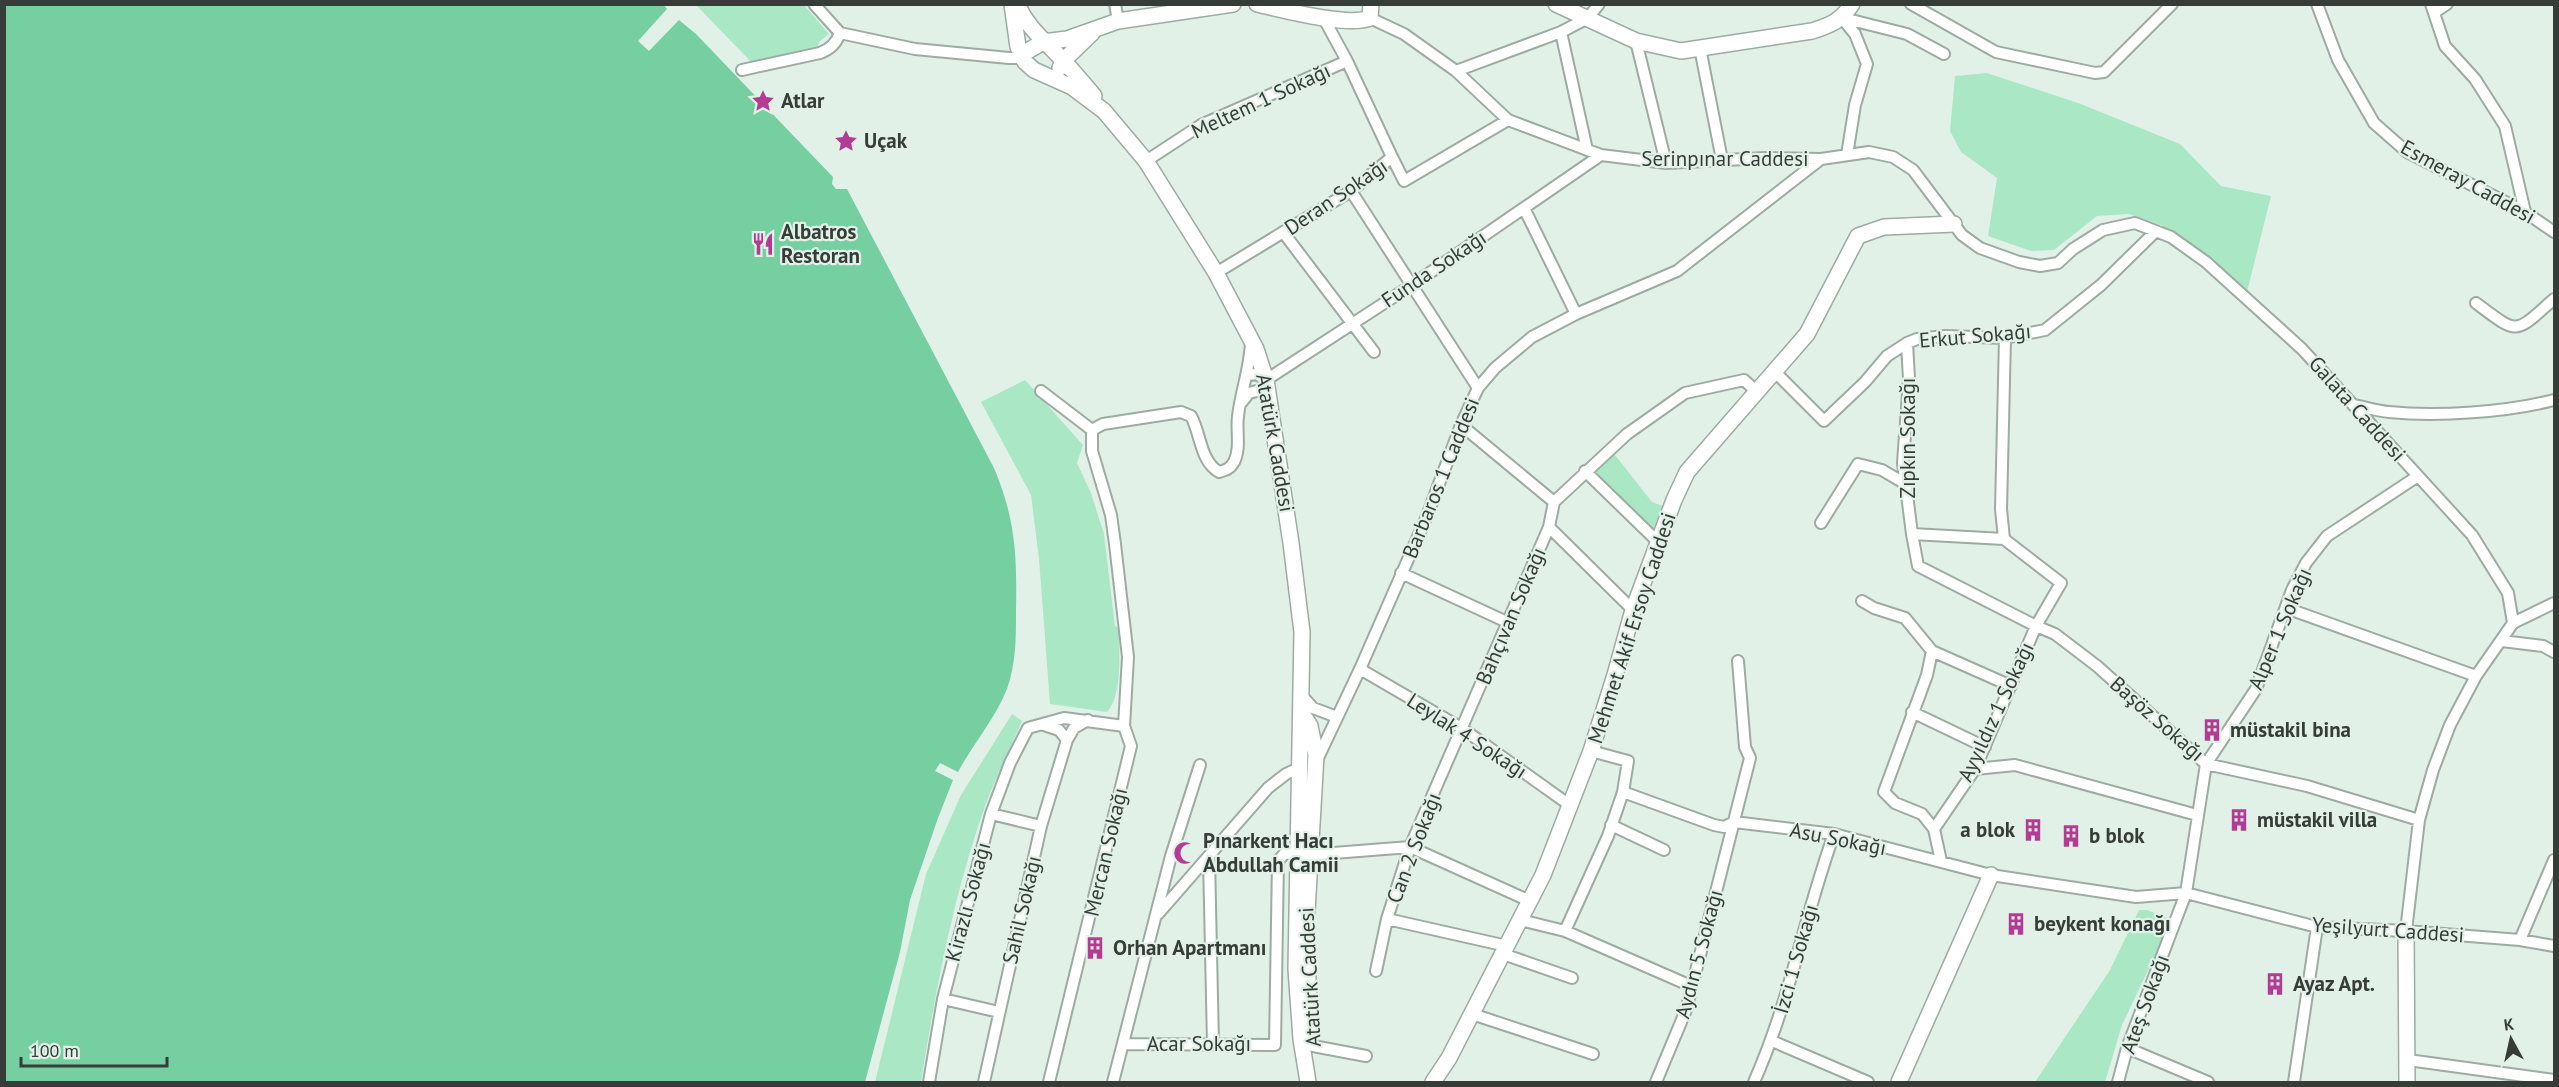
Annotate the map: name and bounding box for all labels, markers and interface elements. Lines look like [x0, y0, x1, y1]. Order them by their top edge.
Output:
street label: Meltem 1 Sokağı [1187, 57, 1335, 145]
place label: Atlar [781, 87, 825, 114]
place icon: Atlar [750, 88, 776, 114]
place label: Uçak [864, 127, 908, 154]
place icon: Uçak [833, 128, 859, 154]
street label: Esmeray Caddesi [2396, 133, 2540, 230]
street label: Serinpınar Caddesi [1641, 145, 1809, 172]
street label: Deran Sokağı [1279, 152, 1393, 241]
place label: Albatros Restoran [781, 218, 860, 269]
street label: Funda Sokağı [1376, 224, 1491, 314]
restaurant icon: Albatros Restoran [750, 231, 776, 257]
street label: Erkut Sokağı [1918, 317, 2032, 354]
street label: Galata Caddesi [2303, 350, 2412, 467]
street label: Atatürk Caddesi [1250, 372, 1301, 514]
street label: Zıpkın Sokağı [1894, 377, 1921, 499]
street label: Barbaros 1 Caddesi [1396, 393, 1485, 562]
street label: Mehmet Akif Ersoy Caddesi [1581, 509, 1682, 747]
street label: Bahçıvan Sokağı [1469, 543, 1552, 689]
street label: Alper 1 Sokağı [2242, 564, 2317, 694]
street label: Ayyıldız 1 Sokağı [1951, 638, 2040, 786]
street label: Başöz Sokağı [2104, 670, 2210, 767]
street label: Leylak 4 Sokağı [1402, 687, 1533, 784]
place label: müstakil bina [2230, 716, 2351, 743]
building icon: müstakil bina [2199, 717, 2225, 743]
street label: Mercan Sokağı [1078, 785, 1133, 919]
street label: Can 2 Sokağı [1380, 789, 1447, 907]
place label: müstakil villa [2257, 806, 2377, 833]
building icon: müstakil villa [2226, 807, 2252, 833]
street label: Asu Sokağı [1787, 816, 1889, 861]
place label: a blok [1960, 816, 2016, 843]
building icon: a blok [2020, 817, 2046, 843]
place label: b blok [2089, 822, 2145, 849]
building icon: b blok [2058, 823, 2084, 849]
place label: Pınarkent Hacı Abdullah Camii [1203, 827, 1339, 878]
street label: Kirazlı Sokağı [939, 839, 996, 965]
mosque icon: Pınarkent Hacı Abdullah Camii [1172, 840, 1198, 866]
street label: Sahil Sokağı [996, 853, 1047, 967]
street label: Aydın 5 Sokağı [1668, 887, 1729, 1021]
street label: İzci 1 Sokağı [1767, 901, 1824, 1017]
street label: Atatürk Caddesi [1292, 906, 1327, 1048]
place label: beykent konağı [2034, 910, 2171, 937]
building icon: beykent konağı [2003, 911, 2029, 937]
street label: Yeşilyurt Caddesi [2311, 911, 2465, 948]
place label: Orhan Apartmanı [1113, 934, 1266, 961]
building icon: Orhan Apartmanı [1082, 935, 1108, 961]
street label: Ateş Sokağı [2114, 950, 2175, 1057]
place label: Ayaz Apt. [2293, 970, 2375, 997]
building icon: Ayaz Apt. [2262, 971, 2288, 997]
north arrow [2481, 1009, 2541, 1069]
text: K [2503, 1014, 2515, 1035]
scale bar [21, 1030, 166, 1068]
street label: Acar Sokağı [1147, 1030, 1251, 1057]
text: 100 m [30, 1039, 79, 1062]

